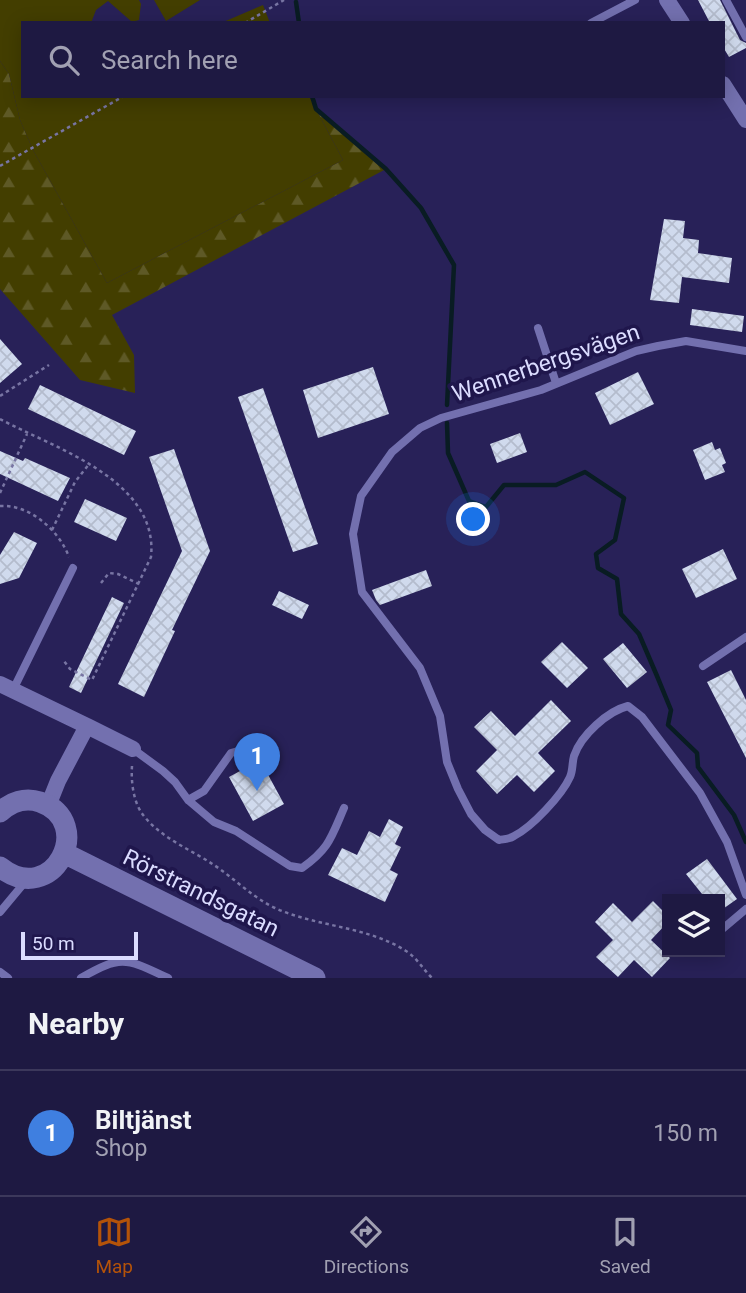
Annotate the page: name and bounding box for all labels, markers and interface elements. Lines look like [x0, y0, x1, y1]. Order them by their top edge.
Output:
search box [21, 21, 725, 98]
icon: search [45, 41, 83, 79]
text: Search here [101, 45, 238, 75]
street label: Wennerbergsvägen [449, 318, 643, 408]
your location [456, 502, 490, 536]
pin: 1 [234, 733, 280, 791]
street label: Rörstrandsgatan [119, 844, 283, 942]
map controls [662, 894, 725, 957]
button: layers [662, 894, 725, 957]
scale bar [21, 929, 138, 961]
text: 50 m [32, 932, 75, 955]
text: Nearby [28, 1006, 124, 1041]
text: Biltjänst [95, 1105, 192, 1135]
text: 1 [44, 1120, 58, 1147]
text: 150 m [653, 1120, 718, 1147]
text: Shop [95, 1135, 147, 1162]
tab: Map [95, 1213, 133, 1278]
tab: Directions [324, 1213, 409, 1278]
tab: Saved [599, 1213, 651, 1278]

